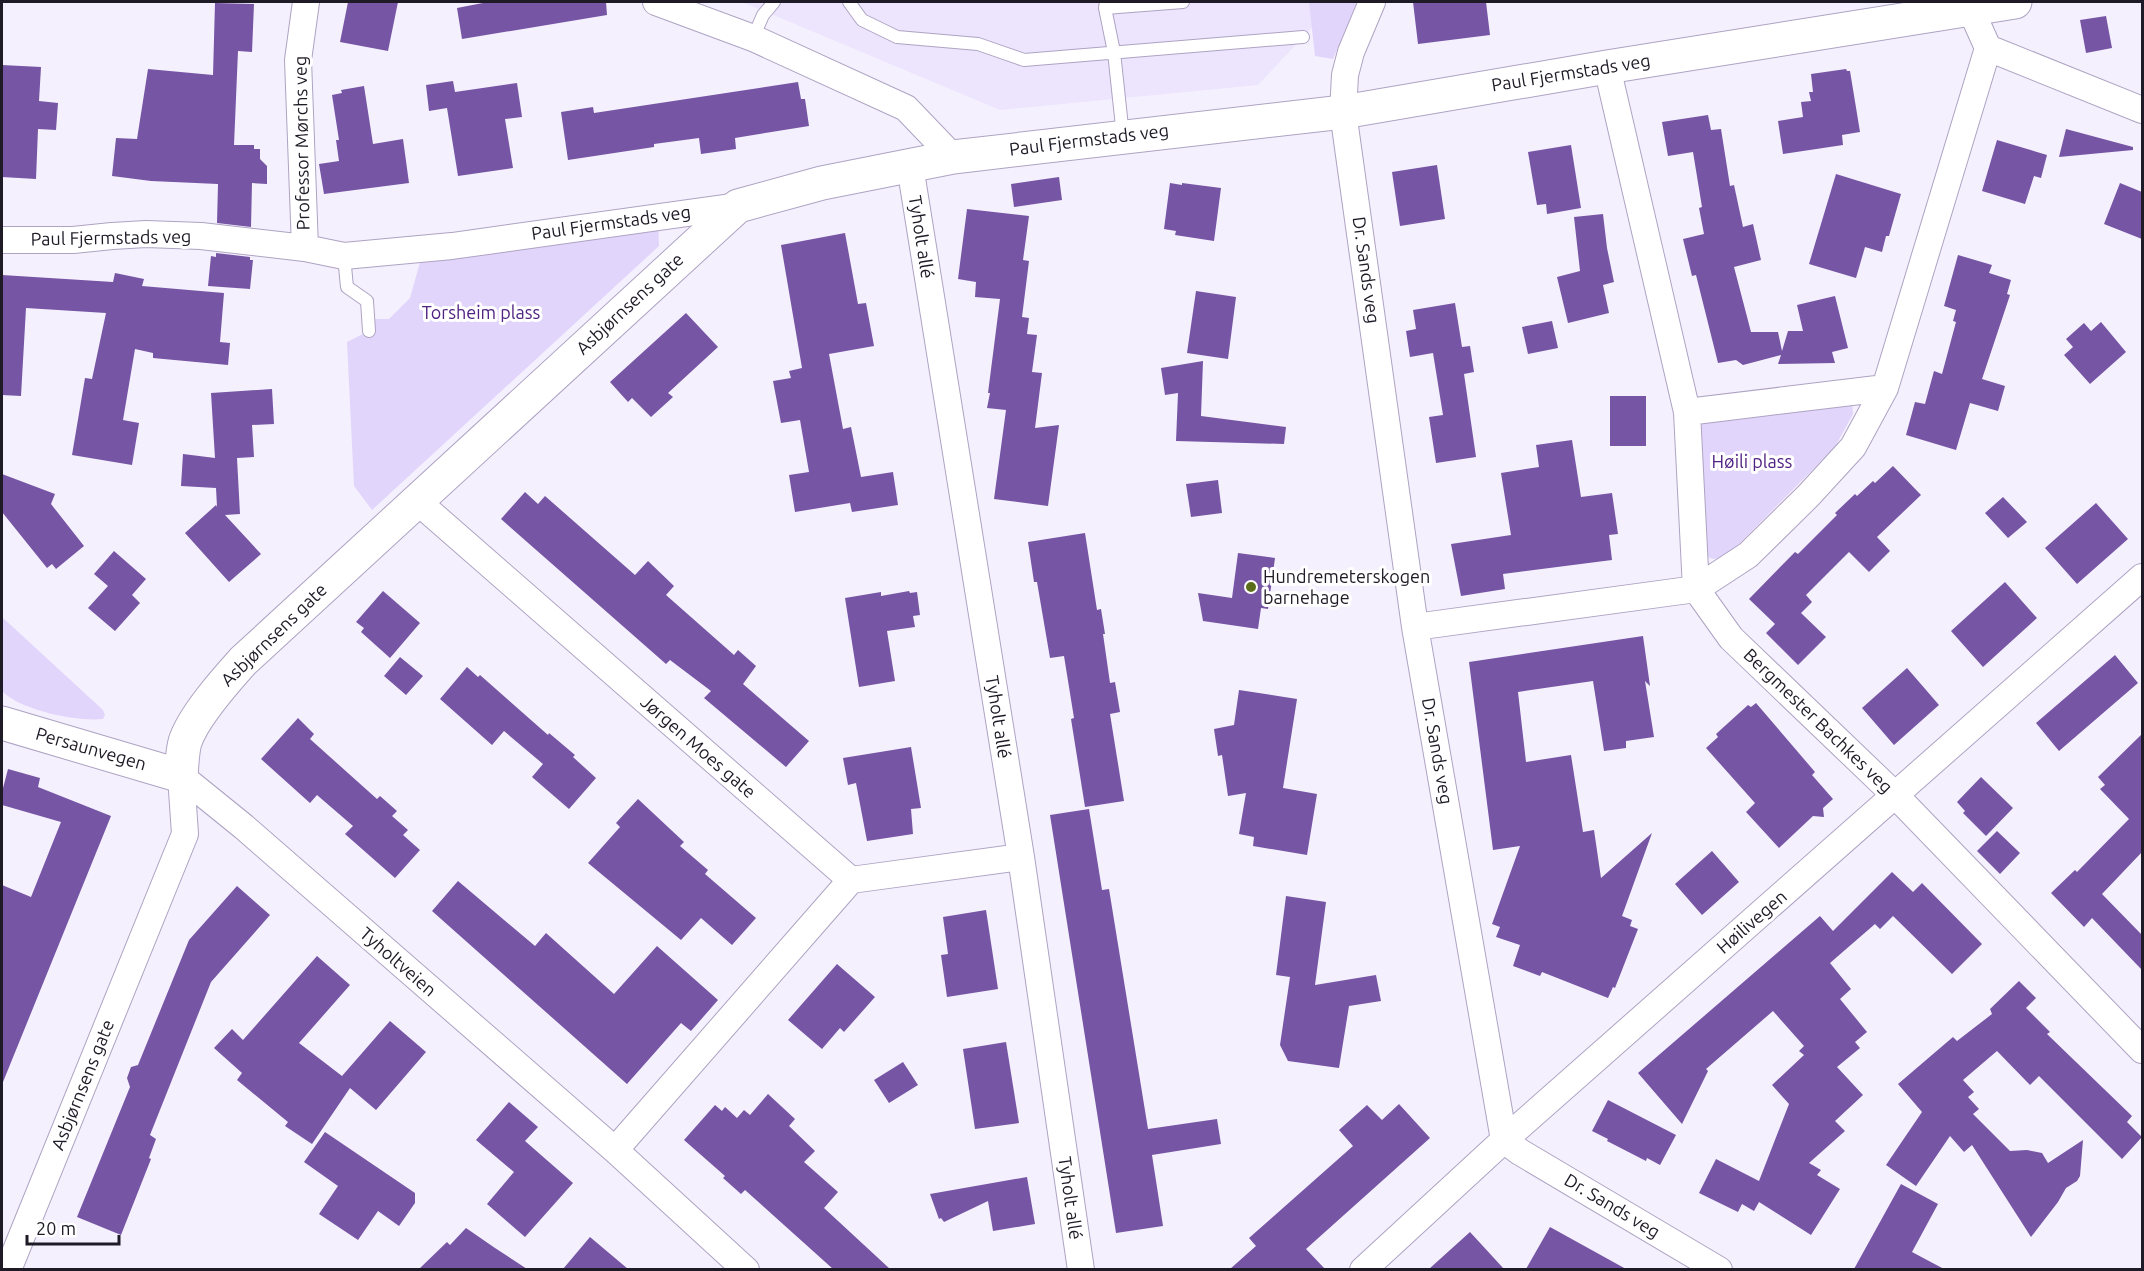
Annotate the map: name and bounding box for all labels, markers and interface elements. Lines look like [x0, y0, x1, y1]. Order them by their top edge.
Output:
street label: Paul Fjermstads veg [1490, 50, 1652, 94]
street label: Professor Mørchs veg [289, 56, 313, 230]
street label: Paul Fjermstads veg [1008, 119, 1170, 159]
street label: Tyholt allé [906, 194, 938, 280]
street label: Paul Fjermstads veg [530, 201, 692, 243]
street label: Dr. Sands veg [1350, 215, 1384, 325]
street label: Paul Fjermstads veg [30, 226, 191, 248]
street label: Asbjørnsens gate [572, 249, 687, 358]
park label: Torsheim plass [422, 302, 541, 322]
park label: Høili plass [1712, 451, 1793, 471]
place label: Hundremeterskogen barnehage [1263, 566, 1430, 607]
street label: Asbjørnsens gate [216, 579, 330, 690]
marker: Hundremeterskogen barnehage [1244, 580, 1258, 594]
street label: Bergmester Bachkes veg [1740, 644, 1897, 797]
street label: Tyholt allé [983, 674, 1015, 760]
street label: Jørgen Moes gate [637, 691, 760, 802]
street label: Dr. Sands veg [1419, 696, 1457, 806]
street label: Persaunvegen [34, 723, 149, 773]
street label: Høilivegen [1712, 886, 1790, 957]
street label: Tyholtveien [357, 923, 441, 1000]
street label: Asbjørnsens gate [47, 1017, 117, 1153]
street label: Tyholt allé [1055, 1155, 1087, 1241]
street label: Dr. Sands veg [1561, 1169, 1664, 1241]
scale bar [27, 1208, 118, 1246]
text: 20 m [36, 1218, 76, 1238]

